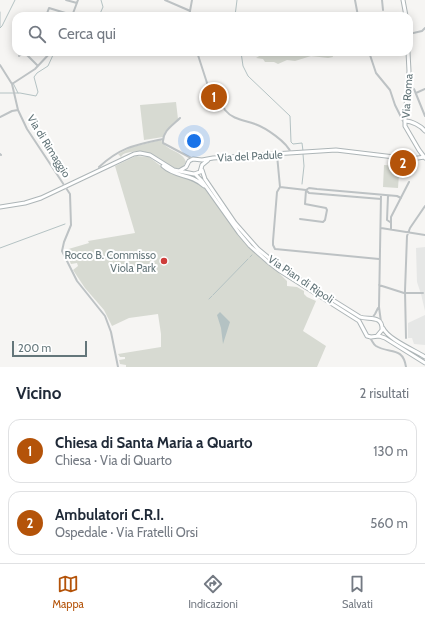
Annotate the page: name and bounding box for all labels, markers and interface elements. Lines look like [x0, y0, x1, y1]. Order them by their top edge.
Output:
search box [12, 12, 413, 56]
icon: search [26, 23, 48, 45]
text: Cerca qui [58, 25, 116, 43]
street label: Via Roma [398, 73, 416, 119]
pin: 1 [201, 82, 227, 112]
street label: Via di Rimaggio [24, 112, 74, 180]
your location [184, 131, 204, 151]
street label: Via del Padule [217, 147, 283, 165]
pin: 2 [390, 148, 416, 178]
place label: Rocco B. Commisso Viola Park [64, 248, 156, 275]
street label: Via Pian di Ripoli [265, 252, 337, 306]
marker: Rocco B. Commisso Viola Park [159, 256, 169, 266]
scale bar [12, 339, 87, 358]
text: 200 m [18, 341, 51, 355]
text: Vicino [16, 383, 61, 403]
text: 2 risultati [360, 385, 409, 401]
text: Chiesa di Santa Maria a Quarto [55, 434, 253, 452]
text: 1 [28, 443, 32, 459]
text: 130 m [373, 443, 408, 459]
text: Chiesa · Via di Quarto [55, 452, 172, 468]
text: Ambulatori C.R.I. [55, 506, 164, 524]
text: 2 [27, 515, 33, 531]
text: 560 m [370, 515, 408, 531]
text: Ospedale · Via Fratelli Orsi [55, 524, 198, 540]
tab: Mappa [52, 573, 84, 611]
tab: Indicazioni [188, 573, 238, 611]
tab: Salvati [342, 573, 373, 611]

